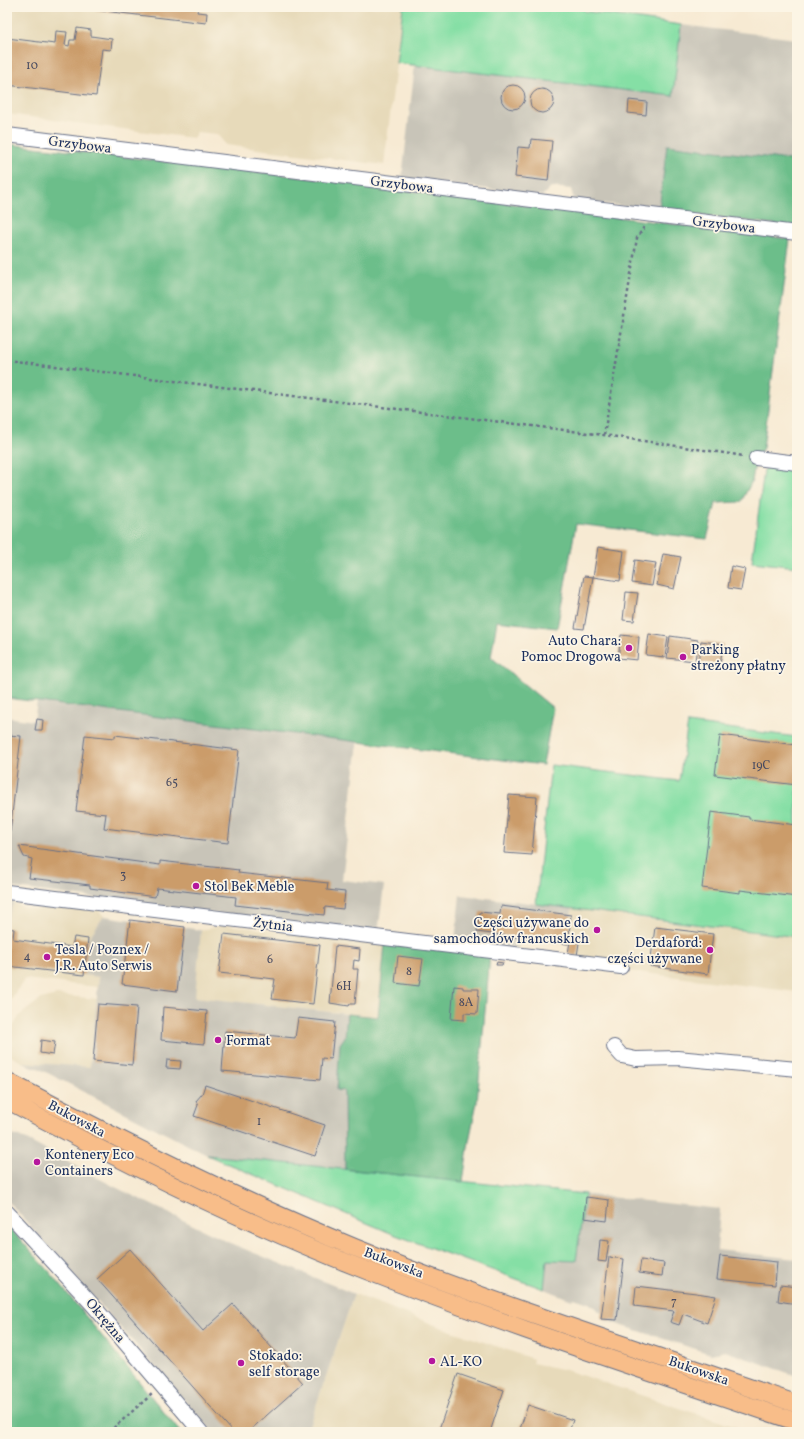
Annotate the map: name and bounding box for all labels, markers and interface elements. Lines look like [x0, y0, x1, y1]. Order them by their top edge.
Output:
house number: 10 [26, 58, 38, 74]
street label: Grzybowa [47, 132, 112, 159]
street label: Grzybowa [369, 172, 434, 199]
street label: Grzybowa [691, 212, 756, 239]
place label: Auto Chara: Pomoc Drogowa [521, 632, 621, 667]
place label: Parking streżony płatny [691, 641, 786, 676]
marker: Auto Chara: Pomoc Drogowa [624, 643, 634, 653]
marker: Parking streżony płatny [678, 652, 688, 662]
house number: 19C [752, 758, 771, 774]
house number: 65 [166, 775, 178, 791]
house number: 3 [120, 868, 126, 884]
place label: Stol Bek Meble [204, 878, 295, 897]
marker: Stol Bek Meble [191, 881, 201, 891]
street label: Żytnia [252, 914, 294, 937]
place label: Części używane do samochodów francuskich [434, 914, 589, 949]
marker: Części używane do samochodów francuskich [592, 925, 602, 935]
place label: Derdaford: części używane [608, 934, 702, 969]
place label: Tesla / Poznex / J.R. Auto Serwis [55, 941, 152, 976]
marker: Derdaford: części używane [705, 945, 715, 955]
house number: 4 [23, 949, 31, 965]
marker: Tesla / Poznex / J.R. Auto Serwis [42, 952, 52, 962]
house number: 6 [267, 952, 273, 968]
house number: 8 [406, 964, 412, 980]
house number: 6H [336, 979, 352, 995]
house number: 8A [459, 995, 474, 1011]
place label: Format [226, 1032, 271, 1051]
marker: Format [213, 1035, 223, 1045]
street label: Bukowska [44, 1096, 108, 1142]
house number: 1 [257, 1114, 261, 1130]
place label: Kontenery Eco Containers [45, 1146, 134, 1181]
marker: Kontenery Eco Containers [32, 1157, 42, 1167]
street label: Bukowska [361, 1243, 426, 1284]
house number: 7 [671, 1294, 677, 1310]
street label: Okrężna [81, 1295, 129, 1347]
place label: Stokado: self storage [249, 1347, 320, 1382]
street label: Bukowska [666, 1352, 731, 1391]
place label: AL-KO [440, 1353, 482, 1372]
marker: AL-KO [427, 1356, 437, 1366]
marker: Stokado: self storage [236, 1358, 246, 1368]

